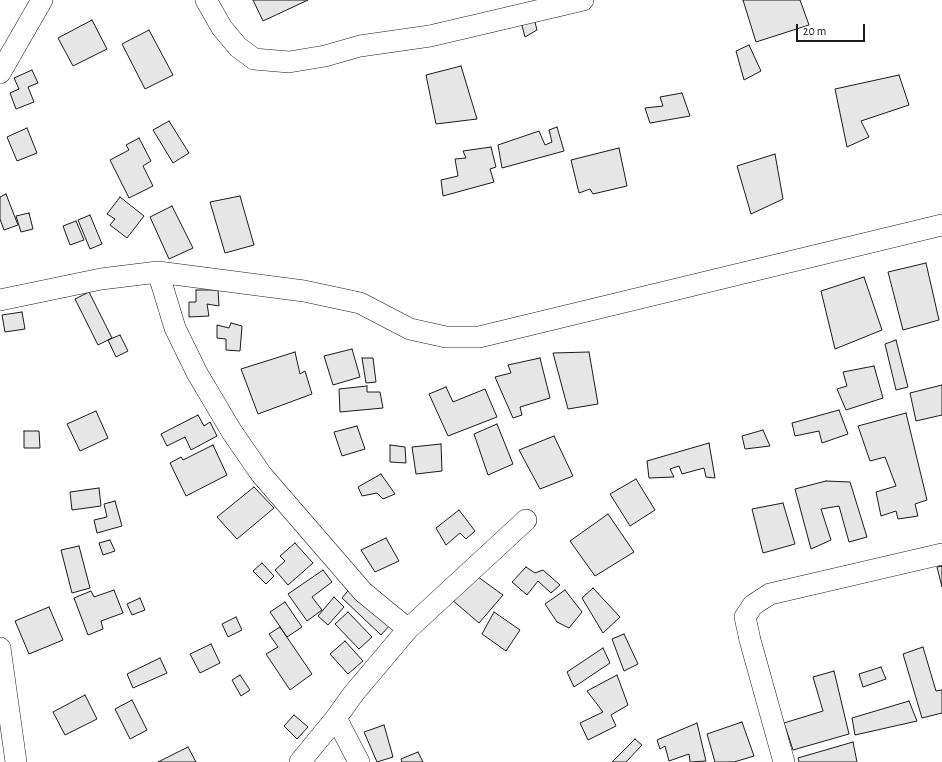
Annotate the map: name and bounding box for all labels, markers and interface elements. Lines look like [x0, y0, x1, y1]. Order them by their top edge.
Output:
scale bar [798, 16, 867, 42]
text: 20 m [803, 25, 826, 37]

